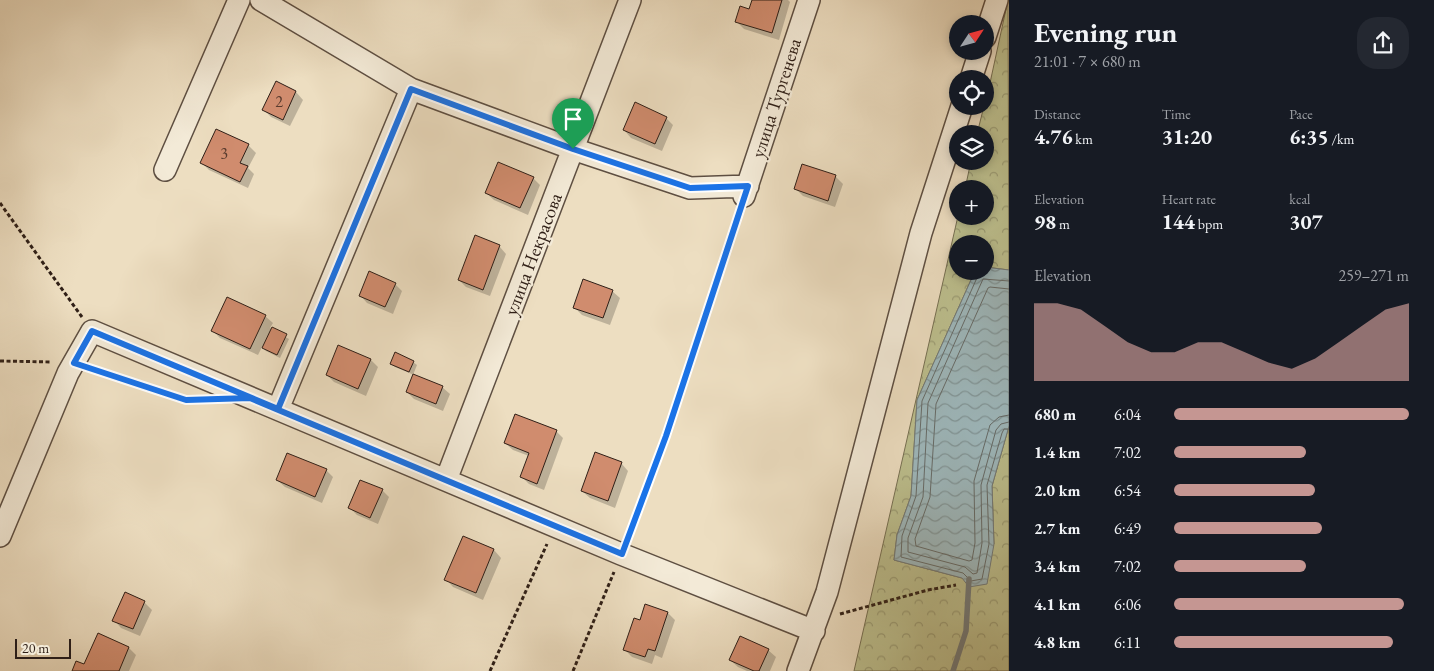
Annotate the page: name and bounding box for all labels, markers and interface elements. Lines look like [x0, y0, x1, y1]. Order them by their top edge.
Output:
text: Evening run [1034, 14, 1177, 50]
north arrow [949, 15, 994, 60]
map controls [949, 15, 994, 280]
button: share [1357, 17, 1409, 69]
street label: улица Тургенева [745, 35, 807, 161]
text: 21:01 · 7 × 680 m [1034, 51, 1141, 72]
button: locate [949, 70, 994, 115]
house number: 2 [275, 91, 283, 112]
pin [552, 98, 594, 149]
icon: arrive [559, 105, 587, 133]
text: Distance [1034, 105, 1081, 123]
text: Time [1162, 105, 1191, 123]
text: Pace [1289, 105, 1313, 123]
text: 4.76 [1034, 123, 1073, 150]
text: 31:20 [1162, 123, 1212, 150]
text: 6:35 [1289, 123, 1329, 150]
button: layers [949, 125, 994, 170]
text: km [1073, 130, 1093, 148]
text: /km [1329, 130, 1354, 148]
house number: 3 [220, 143, 228, 164]
button: + [949, 180, 994, 225]
street label: улица Некрасова [498, 189, 568, 319]
text: Elevation [1034, 190, 1084, 208]
text: Heart rate [1162, 190, 1216, 208]
text: kcal [1289, 190, 1310, 208]
text: 98 [1034, 208, 1056, 235]
text: 144 [1162, 208, 1195, 235]
text: 307 [1289, 208, 1323, 235]
text: m [1056, 215, 1070, 233]
text: bpm [1195, 215, 1223, 233]
button: − [949, 235, 994, 280]
text: Elevation [1034, 265, 1092, 286]
text: 259–271 m [1338, 265, 1409, 286]
text: 680 m [1034, 404, 1076, 425]
text: 6:04 [1114, 404, 1141, 425]
text: 1.4 km [1034, 442, 1080, 463]
text: 7:02 [1114, 442, 1141, 463]
text: 2.0 km [1034, 480, 1080, 501]
text: 6:54 [1114, 480, 1141, 501]
text: 2.7 km [1034, 518, 1080, 539]
text: 6:49 [1114, 518, 1141, 539]
text: 3.4 km [1034, 556, 1080, 577]
text: 7:02 [1114, 556, 1141, 577]
text: 4.1 km [1034, 594, 1080, 615]
text: 6:06 [1114, 594, 1141, 615]
text: 4.8 km [1034, 632, 1080, 653]
text: 6:11 [1114, 632, 1141, 653]
scale bar [15, 636, 71, 659]
text: 20 m [22, 639, 49, 657]

